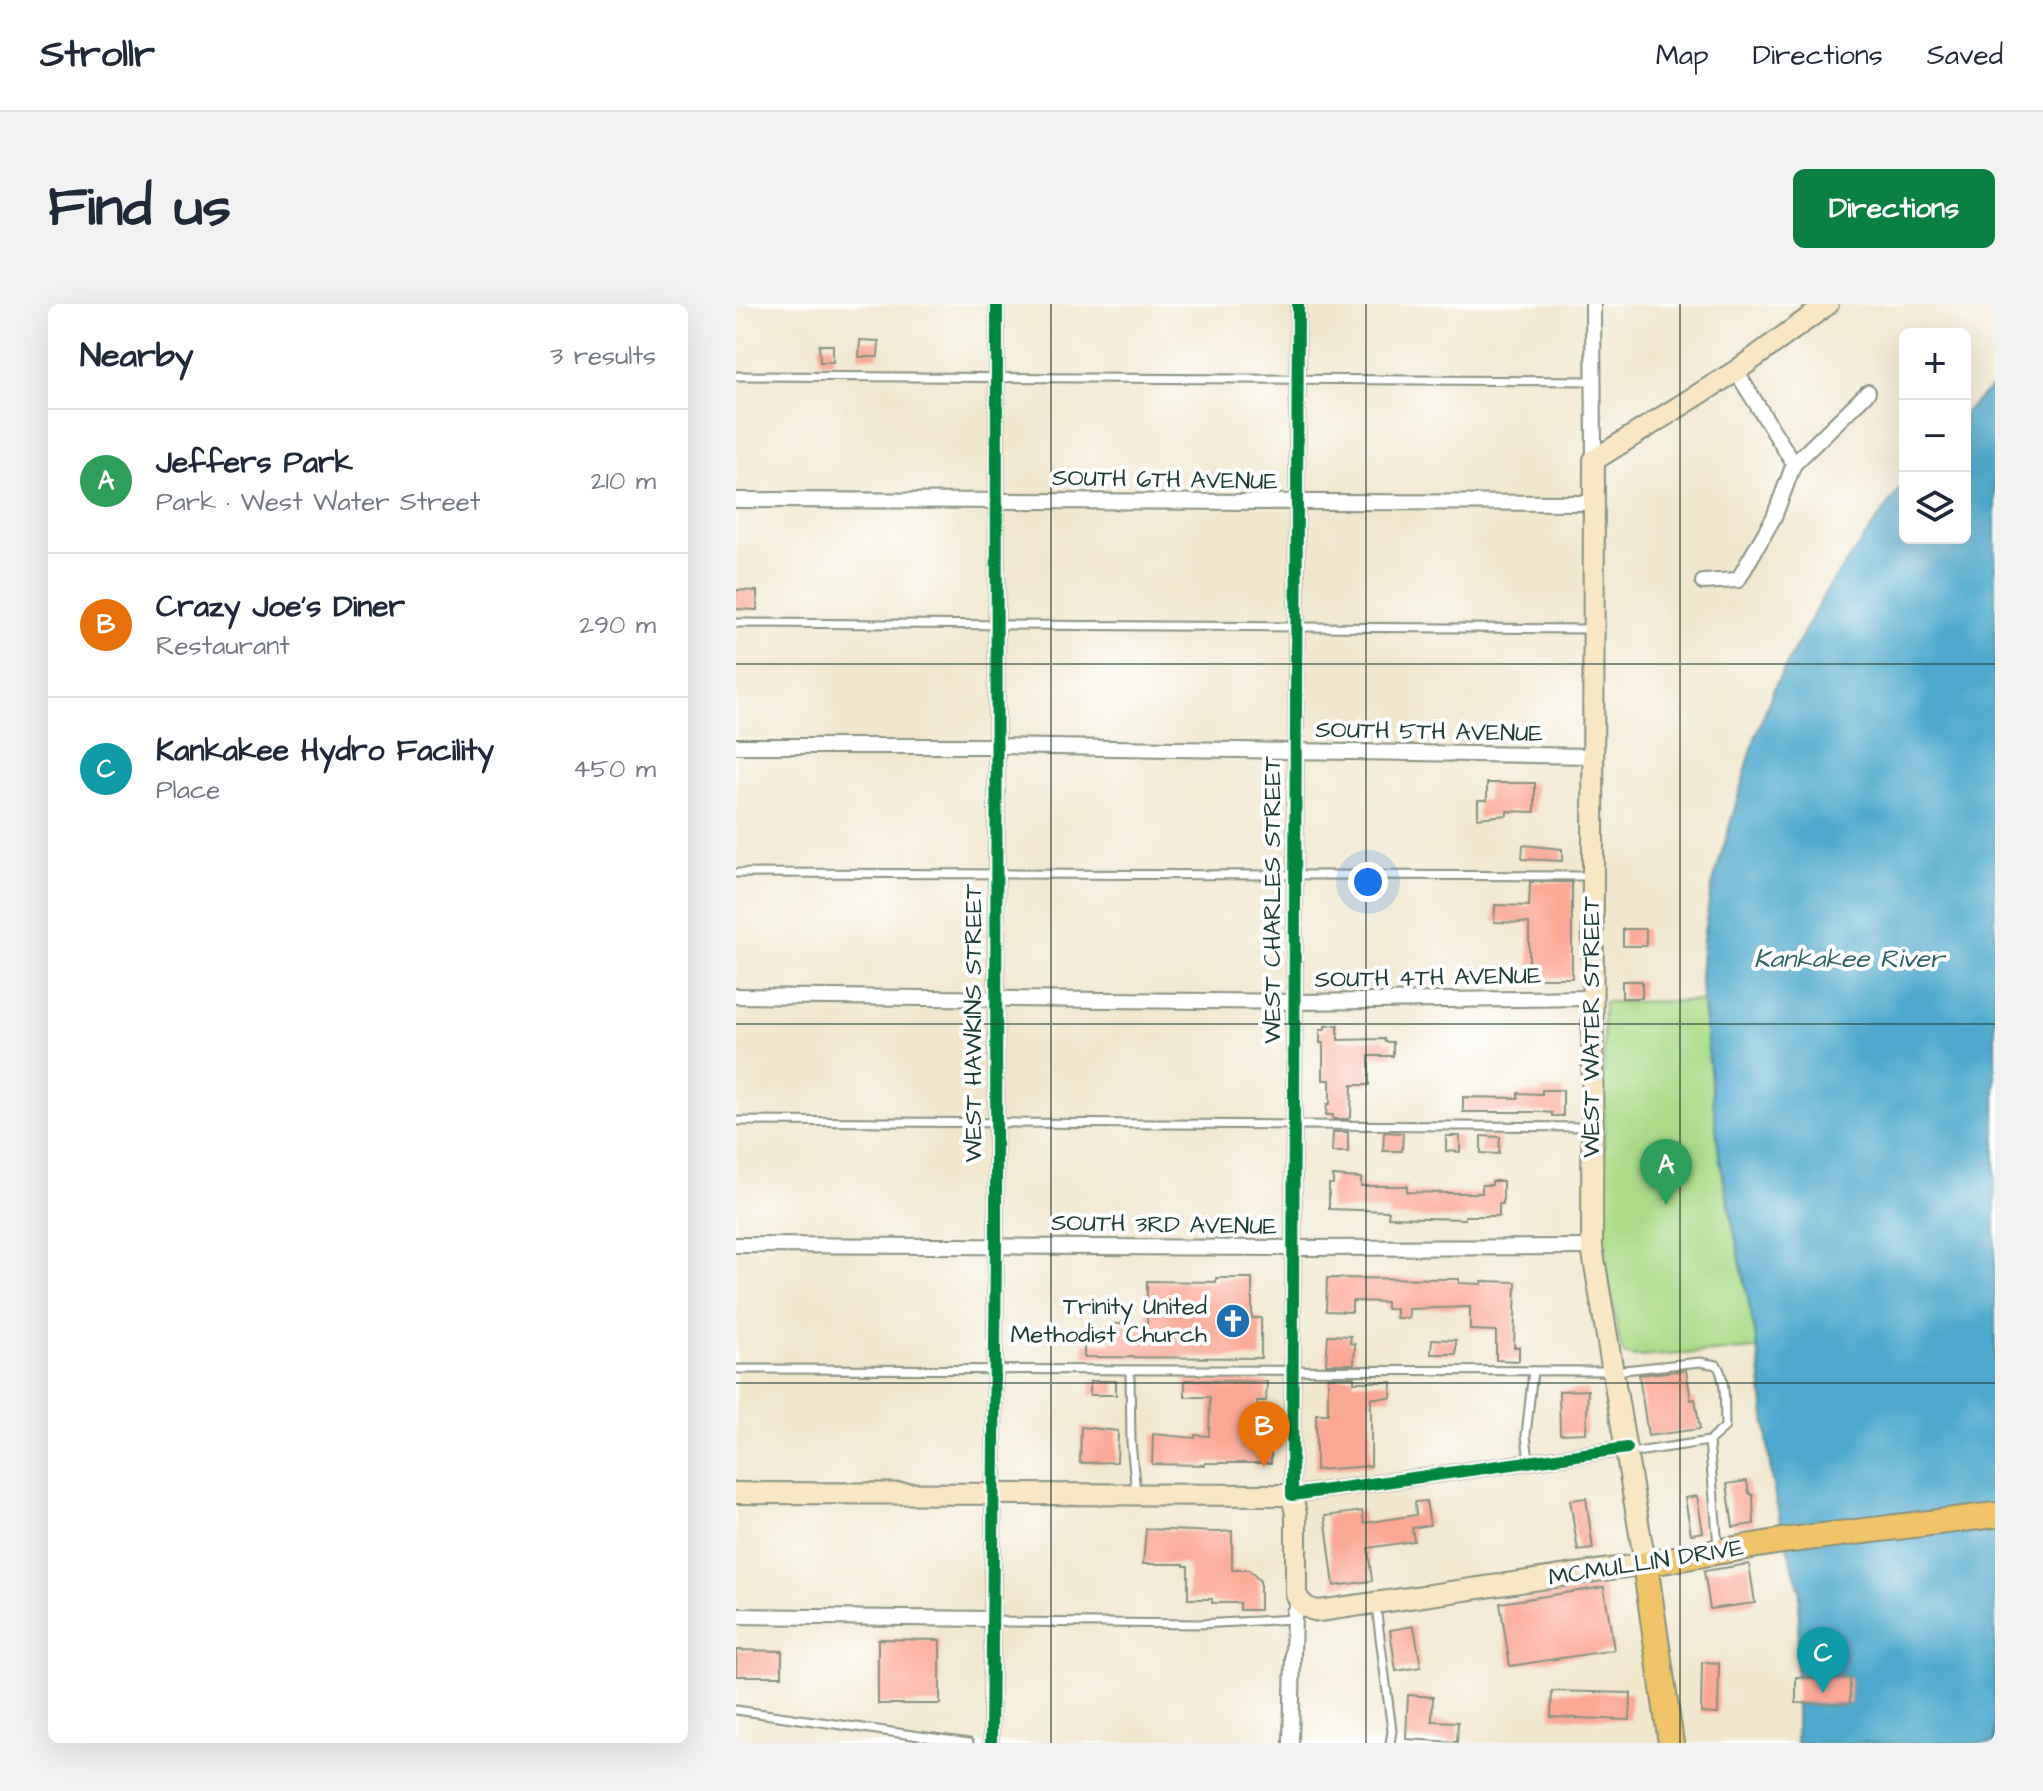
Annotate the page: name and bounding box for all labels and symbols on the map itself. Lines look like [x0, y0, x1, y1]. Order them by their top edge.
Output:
street label: SOUTH 6TH AVENUE [1052, 461, 1278, 499]
street label: SOUTH 5TH AVENUE [1315, 713, 1543, 751]
street label: WEST CHARLES STREET [1256, 756, 1290, 1044]
your location [1348, 862, 1388, 902]
street label: WEST HAWKINS STREET [957, 884, 991, 1162]
street label: WEST WATER STREET [1575, 896, 1609, 1158]
water label: Kankakee River [1754, 941, 1947, 977]
street label: SOUTH 4TH AVENUE [1314, 959, 1542, 997]
pin: A [1640, 1139, 1692, 1205]
street label: SOUTH 3RD AVENUE [1051, 1206, 1277, 1244]
place label: Trinity United Methodist Church [1010, 1290, 1207, 1352]
church icon: Trinity United Methodist Church [1214, 1302, 1252, 1340]
pin: B [1238, 1401, 1290, 1467]
street label: MCMULLIN DRIVE [1546, 1531, 1746, 1595]
pin: C [1797, 1627, 1849, 1693]

